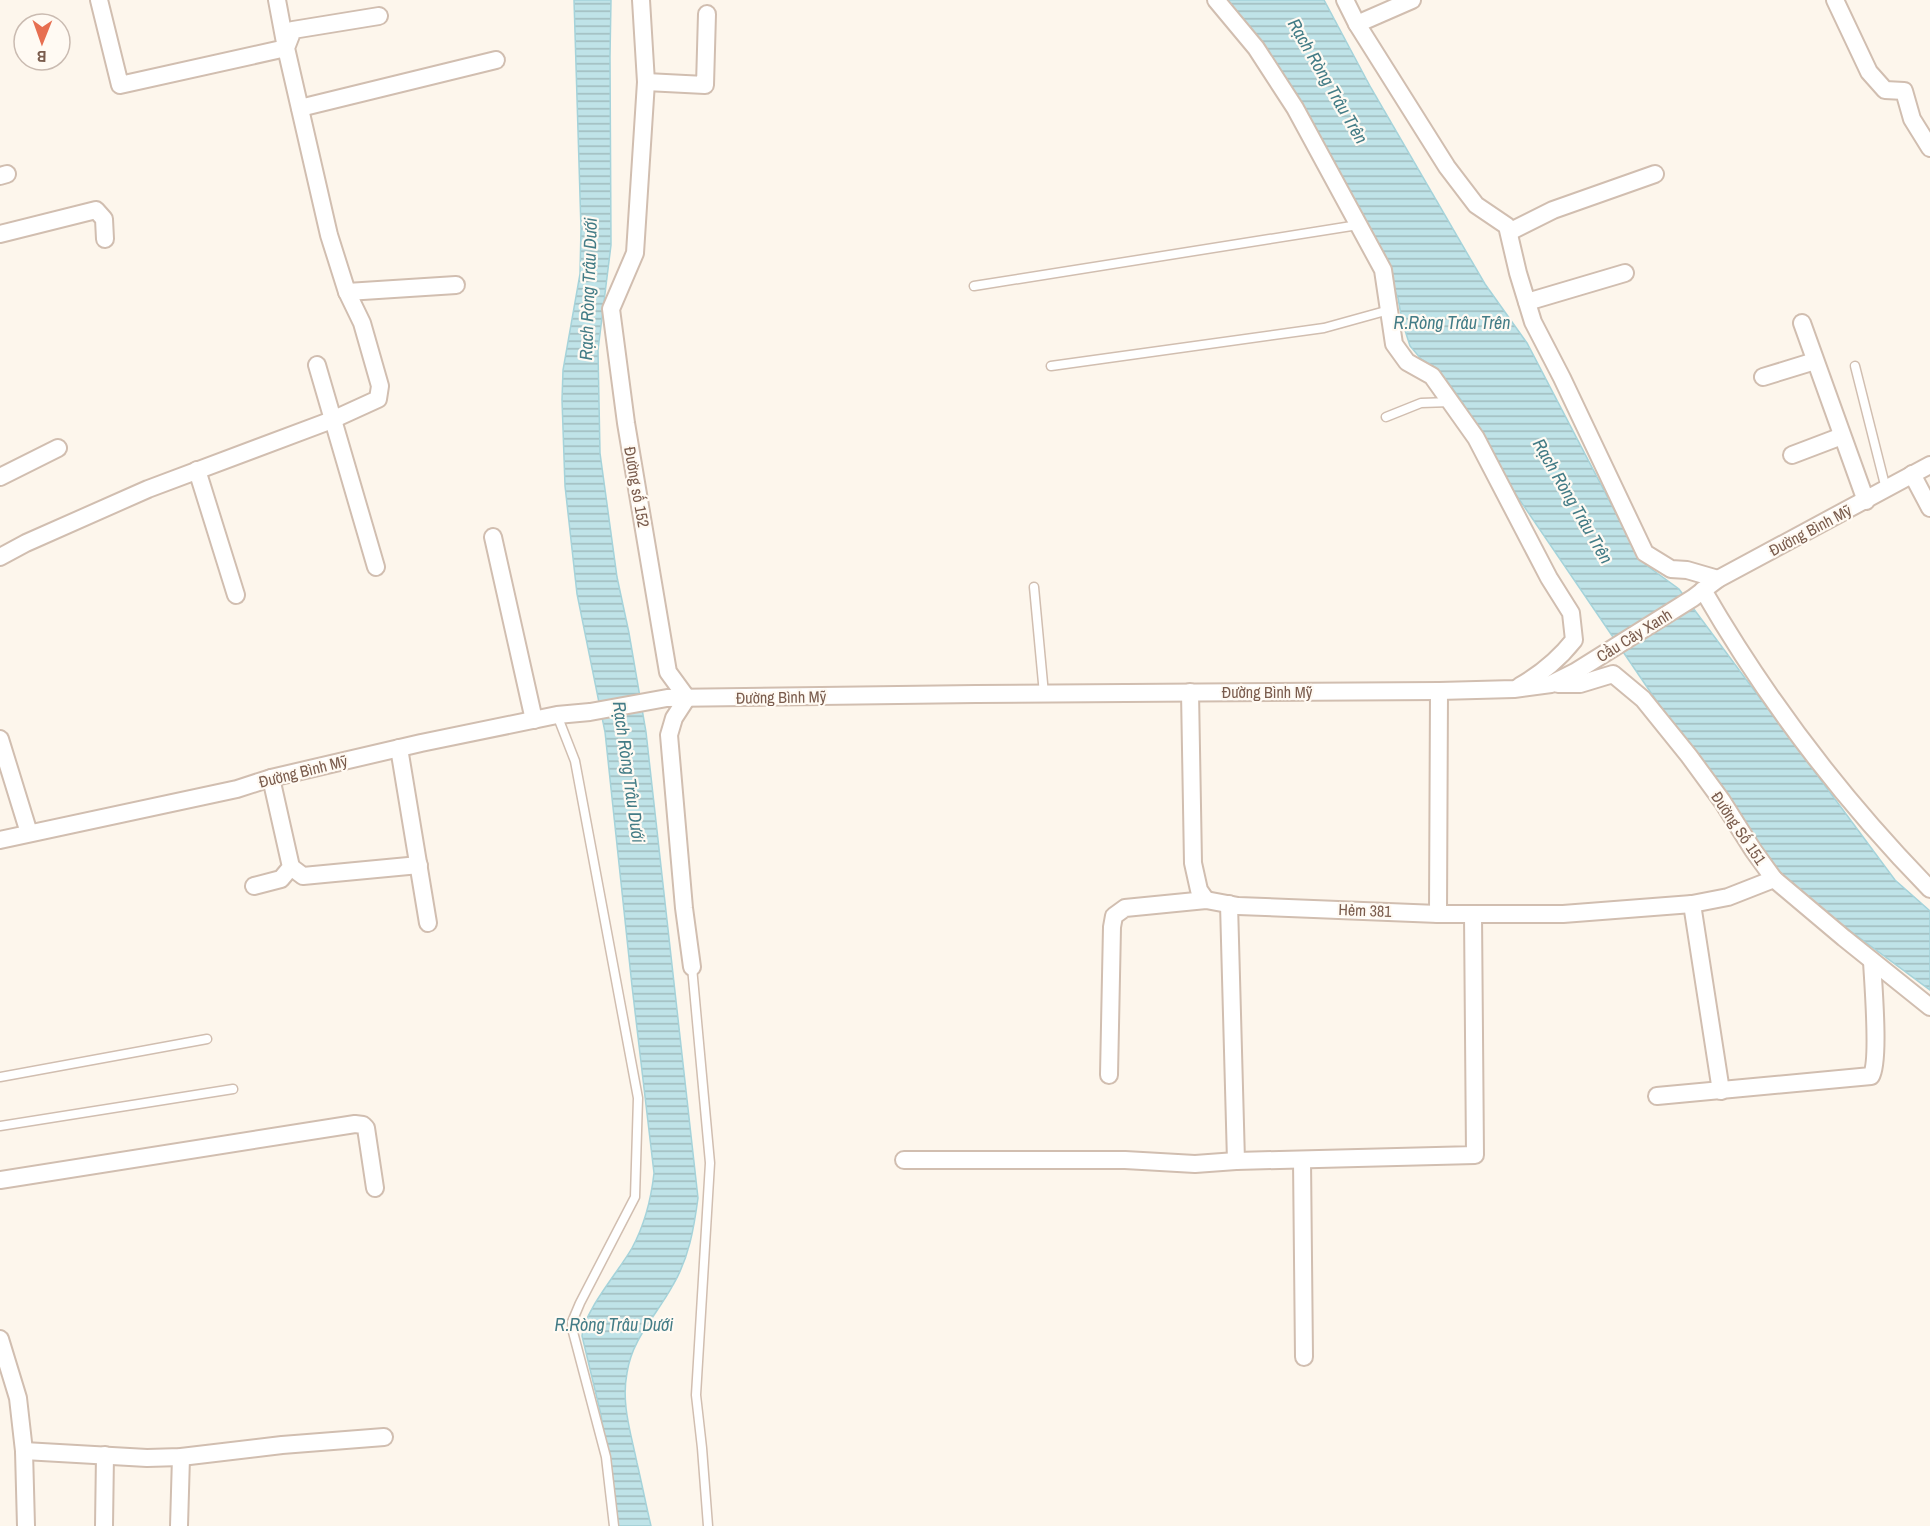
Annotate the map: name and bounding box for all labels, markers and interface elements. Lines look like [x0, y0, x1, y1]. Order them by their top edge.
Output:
north arrow [12, 12, 72, 72]
water label: Rạch Ròng Trâu Trên [1282, 14, 1374, 148]
text: B [37, 46, 47, 68]
water label: Rạch Ròng Trâu Dưới [573, 217, 603, 361]
water label: R.Ròng Trâu Trên [1394, 310, 1510, 335]
water label: Rạch Ròng Trâu Trên [1527, 434, 1619, 568]
street label: Đường số 152 [619, 445, 655, 529]
street label: Đường Bình Mỹ [1765, 499, 1855, 561]
street label: Cầu Cây Xanh [1592, 603, 1676, 667]
street label: Đường Bình Mỹ [1222, 681, 1313, 703]
street label: Đường Bình Mỹ [736, 685, 827, 709]
water label: Rạch Ròng Trâu Dưới [607, 700, 651, 844]
street label: Đường Bình Mỹ [256, 749, 350, 793]
street label: Đường Số 151 [1706, 787, 1772, 870]
street label: Hẻm 381 [1338, 898, 1393, 922]
water label: R.Ròng Trâu Dưới [555, 1312, 673, 1337]

